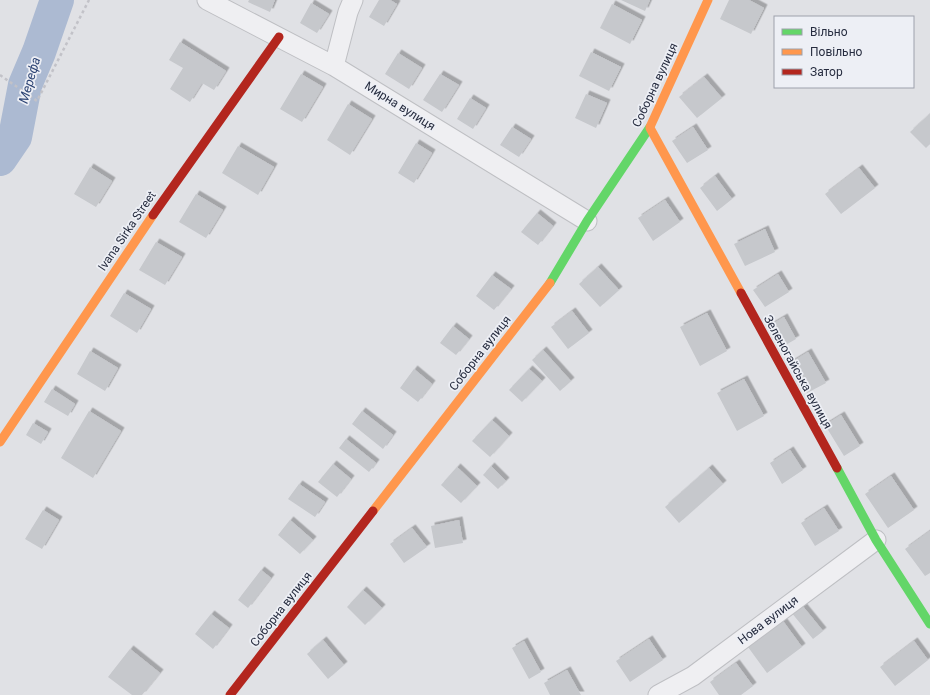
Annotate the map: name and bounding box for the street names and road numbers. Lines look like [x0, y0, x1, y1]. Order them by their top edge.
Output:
street label: Соборна вулиця [629, 41, 681, 129]
street label: Мирна вулиця [362, 79, 438, 133]
street label: Ivana Sirka Street [95, 188, 159, 273]
street label: Соборна вулиця [446, 313, 514, 393]
street label: Зеленогайська вулиця [761, 313, 835, 431]
street label: Соборна вулиця [247, 569, 315, 649]
street label: Нова вулиця [735, 593, 801, 647]

